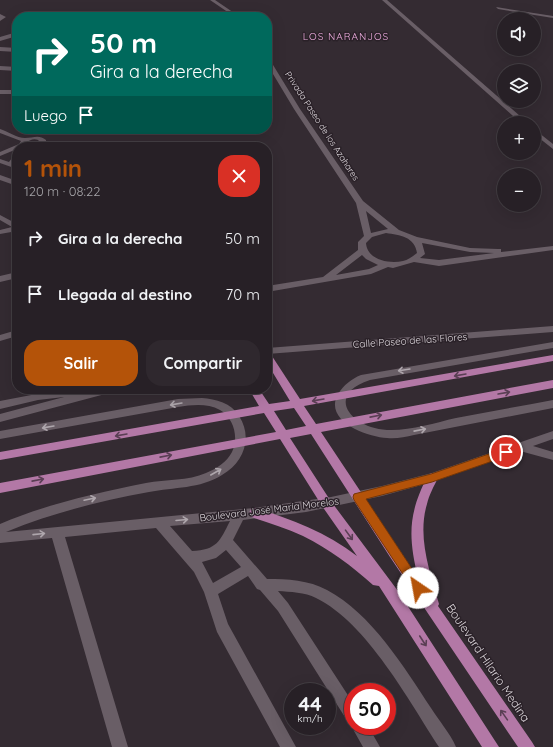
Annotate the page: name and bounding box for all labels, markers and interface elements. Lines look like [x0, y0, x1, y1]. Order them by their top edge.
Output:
map controls [497, 12, 541, 212]
button: sound [497, 12, 541, 56]
text: 50 m [90, 25, 157, 60]
icon: right [24, 28, 76, 80]
district label: LOS NARANJOS [303, 30, 389, 43]
text: Gira a la derecha [90, 60, 233, 83]
button: layers [497, 64, 541, 108]
street label: Privada Paseo de los Azahares [283, 69, 362, 182]
icon: arrive [75, 104, 97, 126]
text: Luego [24, 106, 67, 125]
button: + [497, 116, 541, 160]
text: 1 min [24, 153, 82, 183]
button: close [218, 155, 260, 197]
button: − [497, 168, 541, 212]
text: 120 m · 08:22 [24, 183, 100, 199]
icon: right [24, 227, 46, 249]
text: Gira a la derecha [58, 229, 183, 248]
text: 50 m [225, 229, 260, 248]
icon: arrive [24, 283, 46, 305]
text: Llegada al destino [58, 285, 192, 304]
text: 70 m [226, 285, 260, 304]
street label: Calle Paseo de las Flores [352, 330, 468, 351]
button: Salir [24, 340, 138, 386]
button: Compartir [146, 340, 260, 386]
one-way arrow [398, 366, 411, 374]
one-way arrow [453, 372, 466, 380]
one-way arrow [497, 389, 510, 397]
one-way arrow [312, 396, 325, 404]
one-way arrow [169, 400, 182, 408]
one-way arrow [369, 412, 382, 420]
one-way arrow [42, 423, 55, 431]
one-way arrow [413, 425, 426, 433]
one-way arrow [115, 431, 128, 439]
pin [489, 435, 523, 469]
icon: arrive [495, 441, 517, 463]
one-way arrow [159, 452, 172, 460]
one-way arrow [211, 468, 222, 477]
one-way arrow [31, 476, 44, 484]
street label: Boulevard José María Morelos [199, 494, 340, 524]
one-way arrow [83, 495, 96, 503]
one-way arrow [175, 516, 188, 524]
one-way arrow [345, 529, 353, 540]
one-way arrow [32, 530, 45, 538]
position arrow [397, 567, 439, 609]
street label: Boulevard Hilario Medina [443, 601, 534, 725]
one-way arrow [419, 636, 427, 647]
speed limit sign: 50 [344, 683, 396, 735]
text: 44 [298, 691, 322, 716]
one-way arrow [500, 710, 508, 721]
text: km/h [297, 712, 323, 725]

